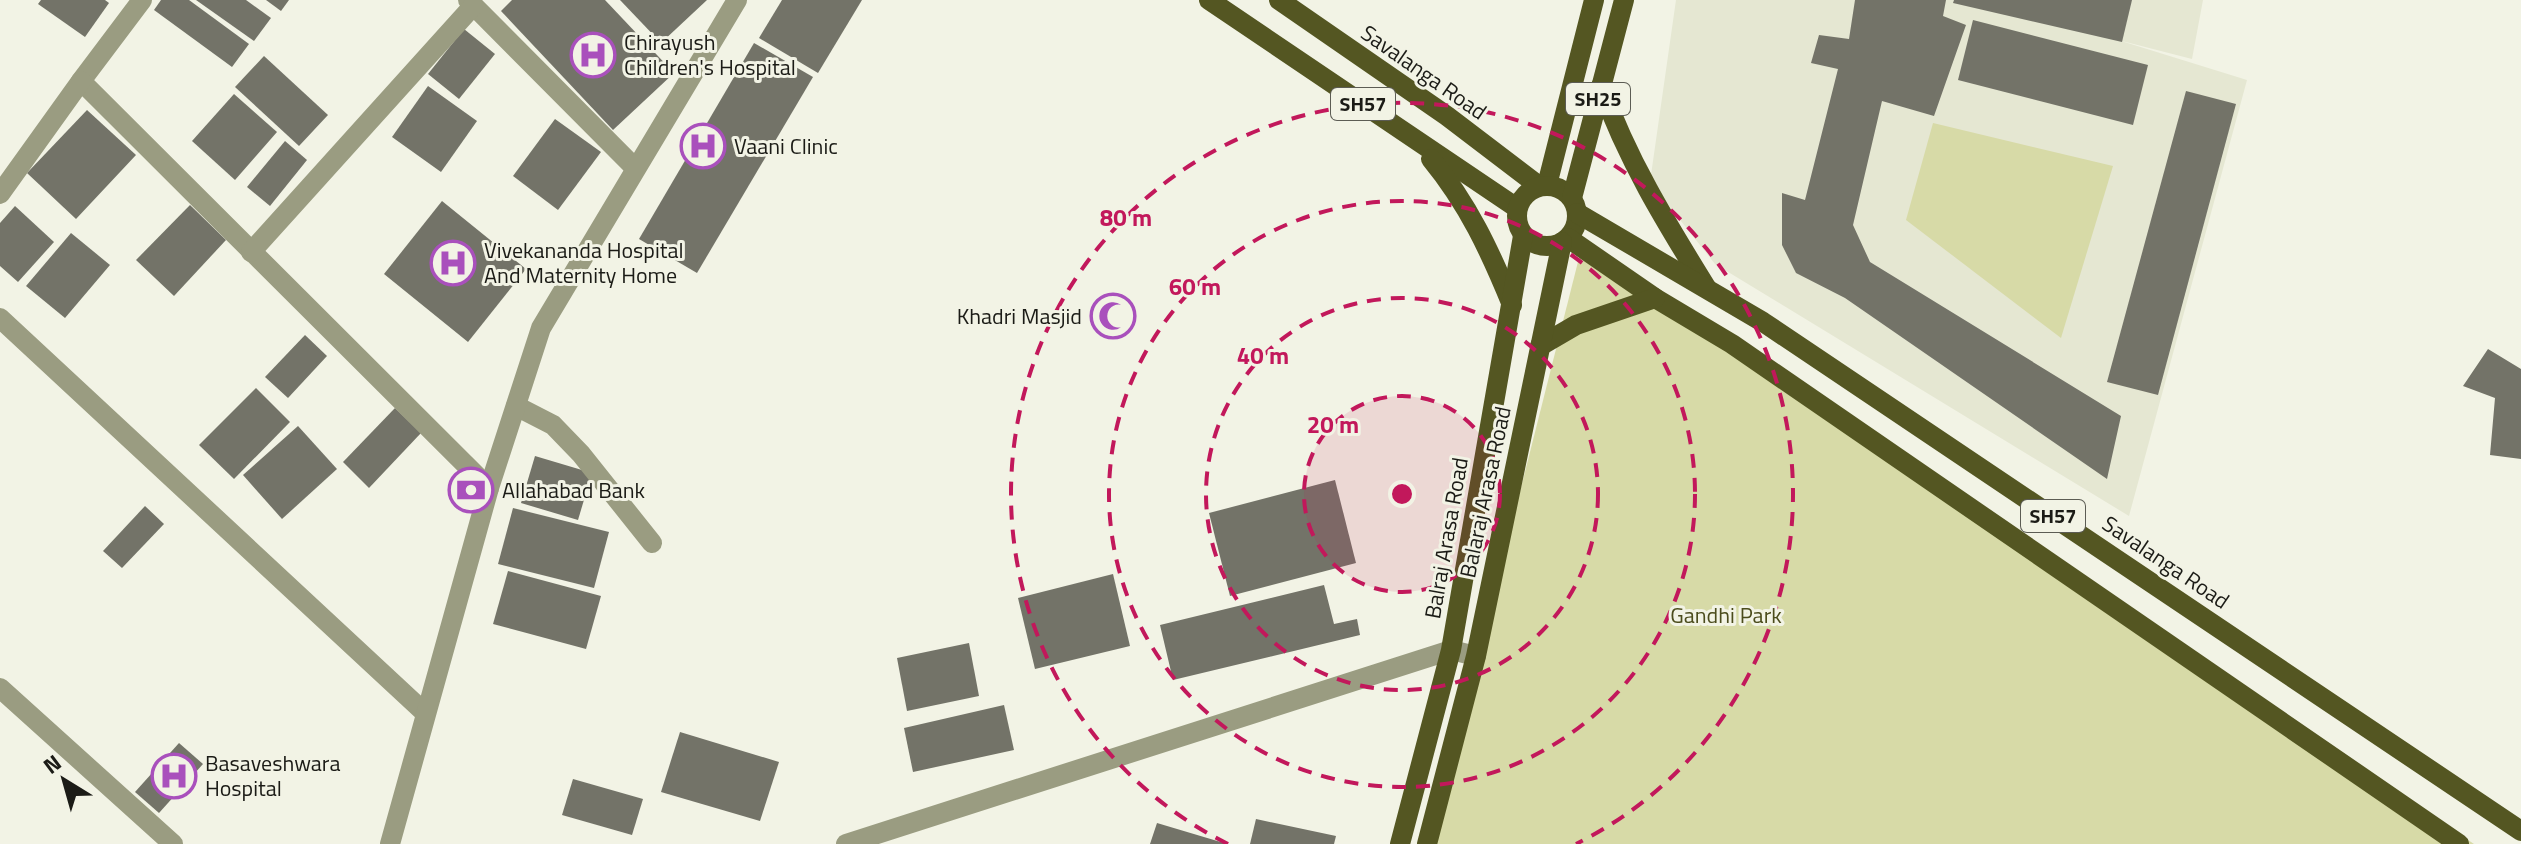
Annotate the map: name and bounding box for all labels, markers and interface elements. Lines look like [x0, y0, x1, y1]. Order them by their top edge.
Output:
street label: Savalanga Road [1354, 16, 1494, 128]
place label: Chirayush Children's Hospital [624, 25, 796, 84]
hospital icon: Chirayush Children's Hospital [569, 31, 617, 79]
road number: SH25 [1566, 83, 1630, 115]
road number: SH57 [1331, 88, 1395, 120]
hospital icon: Vaani Clinic [679, 122, 727, 170]
place label: Vaani Clinic [734, 129, 838, 163]
text: 80 m [1100, 199, 1152, 235]
place label: Vivekananda Hospital And Maternity Home [484, 233, 684, 292]
hospital icon: Vivekananda Hospital And Maternity Home [429, 239, 477, 287]
text: 60 m [1169, 268, 1221, 304]
mosque icon: Khadri Masjid [1089, 292, 1137, 340]
place label: Khadri Masjid [957, 299, 1082, 333]
text: 40 m [1237, 337, 1289, 373]
street label: Balaraj Arasa Road [1450, 403, 1520, 581]
text: 20 m [1307, 406, 1359, 442]
street label: Balraj Arasa Road [1415, 455, 1477, 621]
bank icon: Allahabad Bank [447, 466, 495, 514]
place label: Allahabad Bank [502, 473, 646, 507]
centre of rings [1388, 480, 1416, 508]
road number: SH57 [2021, 500, 2085, 532]
street label: Savalanga Road [2096, 507, 2236, 617]
park label: Gandhi Park [1670, 598, 1782, 632]
north arrow [24, 740, 104, 820]
text: N [36, 746, 68, 782]
place label: Basaveshwara Hospital [205, 746, 340, 805]
hospital icon: Basaveshwara Hospital [150, 752, 198, 800]

